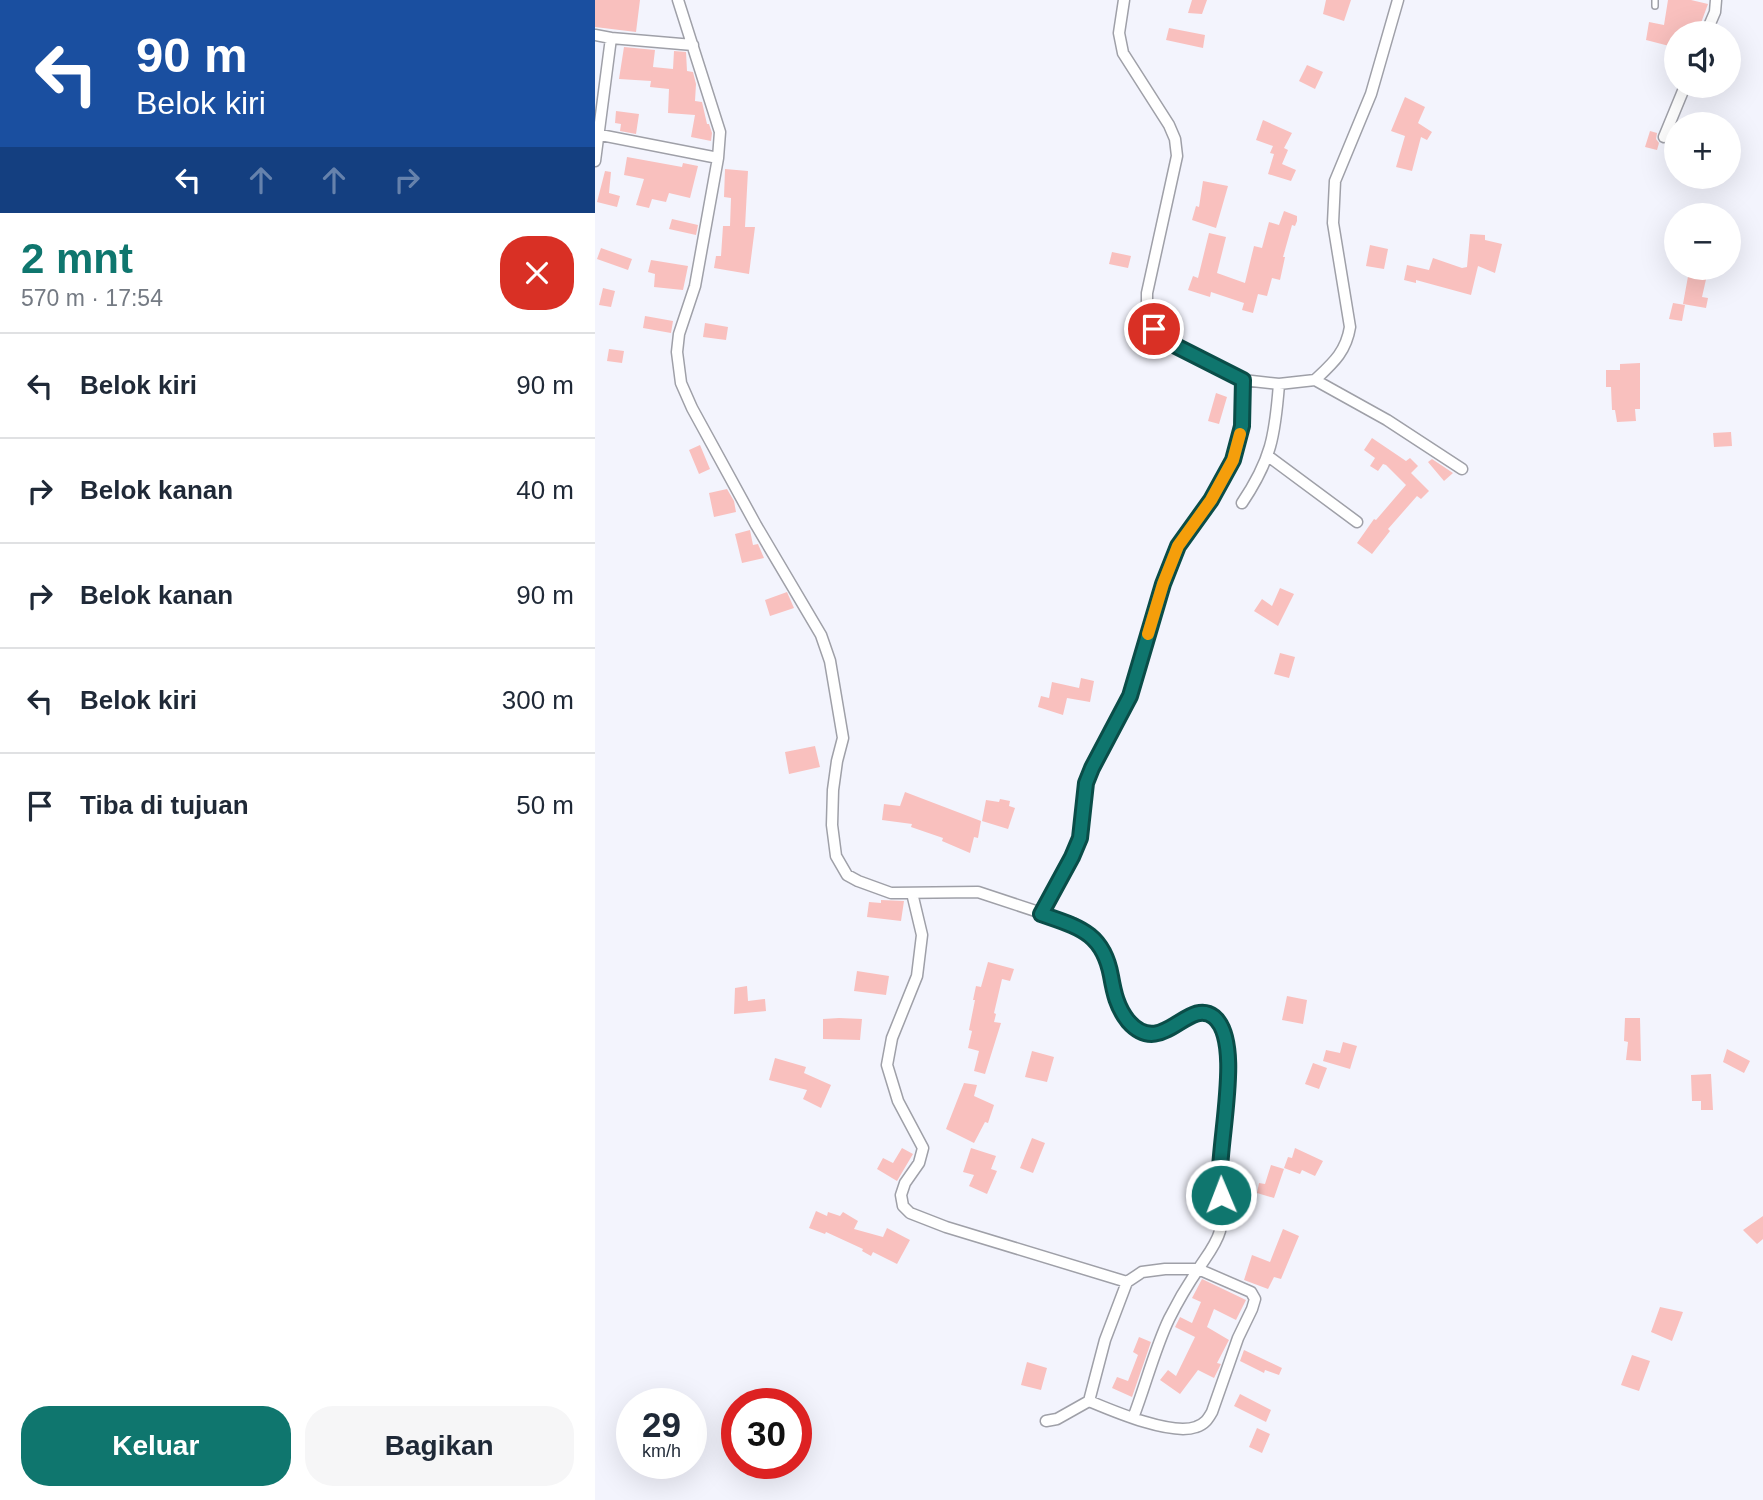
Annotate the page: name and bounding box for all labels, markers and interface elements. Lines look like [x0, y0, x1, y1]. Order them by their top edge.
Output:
map controls [1664, 21, 1741, 280]
button: sound [1664, 21, 1741, 98]
icon: left [21, 28, 112, 119]
text: 90 m [136, 28, 248, 82]
text: Belok kiri [136, 85, 266, 121]
button: + [1664, 112, 1741, 189]
icon: left [169, 161, 207, 199]
icon: ahead [242, 161, 280, 199]
icon: ahead [315, 161, 353, 199]
icon: right [388, 161, 426, 199]
button: − [1664, 203, 1741, 280]
text: 2 mnt [21, 235, 133, 282]
button: close [500, 236, 574, 310]
text: 570 m · 17:54 [21, 285, 163, 311]
pin [1124, 299, 1184, 359]
icon: arrive [1135, 310, 1173, 348]
icon: left [21, 367, 59, 405]
text: Belok kiri [80, 370, 197, 400]
text: 90 m [516, 370, 574, 400]
icon: right [21, 472, 59, 510]
text: Belok kanan [80, 475, 233, 505]
text: 40 m [516, 475, 574, 505]
icon: right [21, 577, 59, 615]
text: Belok kanan [80, 580, 233, 610]
text: 90 m [516, 580, 574, 610]
icon: left [21, 682, 59, 720]
text: Belok kiri [80, 685, 197, 715]
text: 300 m [502, 685, 574, 715]
icon: arrive [21, 787, 59, 825]
text: Tiba di tujuan [80, 790, 249, 820]
text: 50 m [516, 790, 574, 820]
position arrow [1184, 1158, 1258, 1232]
speed limit sign: 30 [721, 1388, 812, 1479]
text: 29 [642, 1405, 681, 1444]
button: Keluar [21, 1406, 291, 1486]
button: Bagikan [305, 1406, 574, 1486]
text: km/h [642, 1441, 681, 1461]

